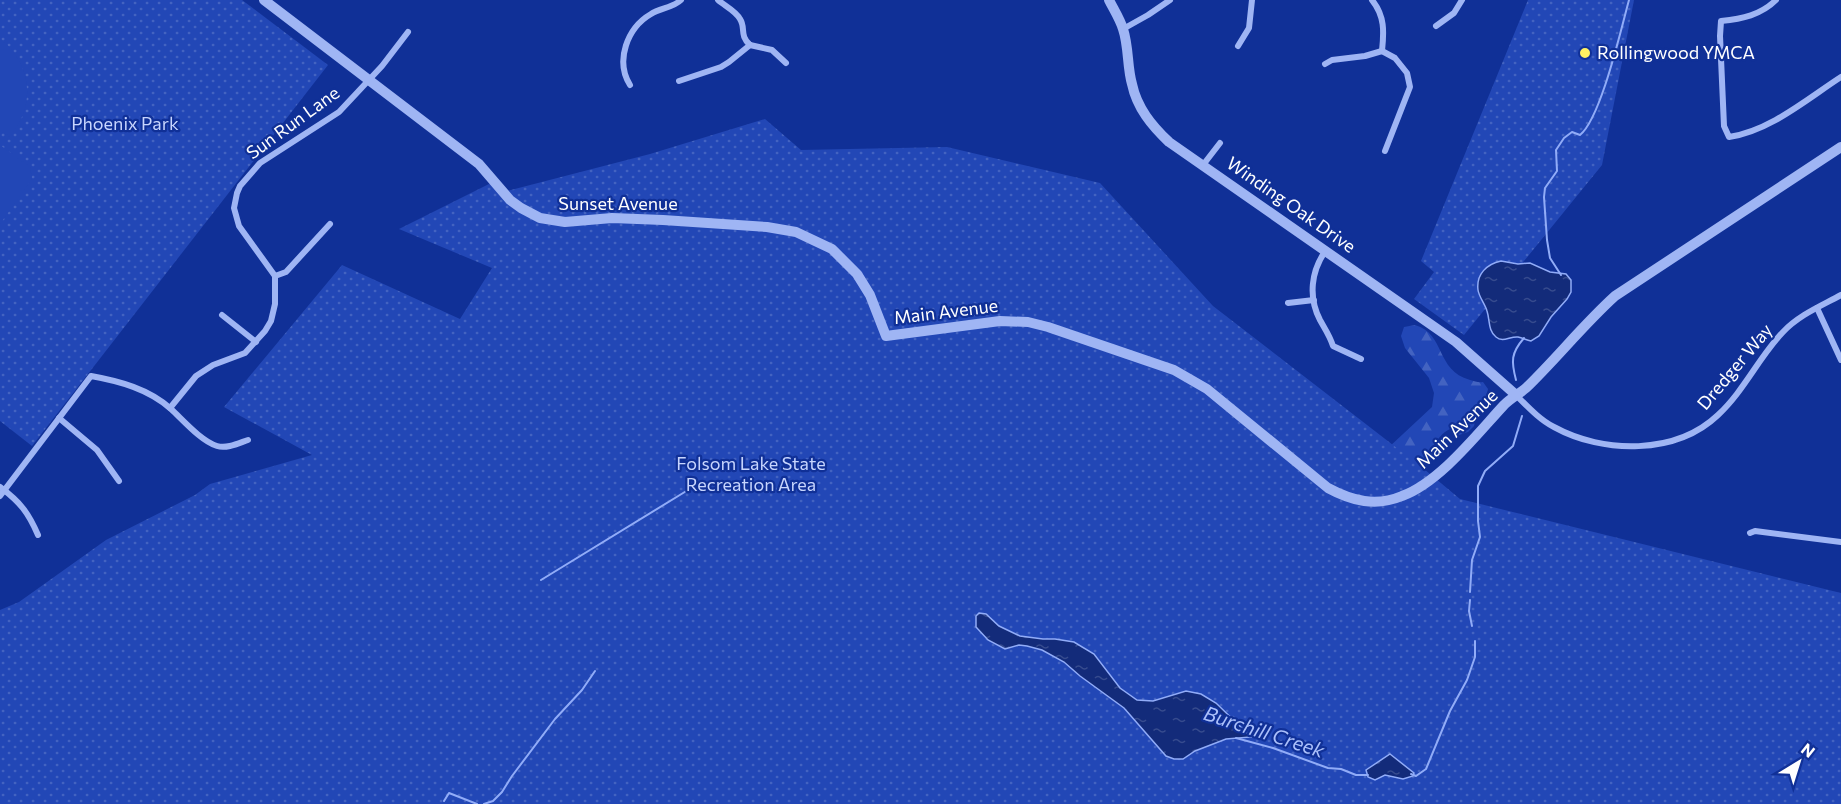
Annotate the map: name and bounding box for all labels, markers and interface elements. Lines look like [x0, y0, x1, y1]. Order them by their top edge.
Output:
place label: Rollingwood YMCA [1597, 41, 1755, 63]
marker: Rollingwood YMCA [1578, 46, 1592, 60]
street label: Sun Run Lane [242, 81, 343, 163]
park label: Phoenix Park [71, 112, 179, 134]
street label: Winding Oak Drive [1223, 151, 1360, 257]
street label: Sunset Avenue [558, 192, 678, 214]
street label: Main Avenue [892, 294, 999, 328]
street label: Dredger Way [1692, 319, 1777, 414]
street label: Main Avenue [1411, 384, 1502, 473]
park label: Folsom Lake State Recreation Area [676, 452, 826, 495]
water label: Burchill Creek [1201, 700, 1329, 762]
north arrow [1769, 732, 1829, 792]
text: N [1798, 739, 1819, 761]

